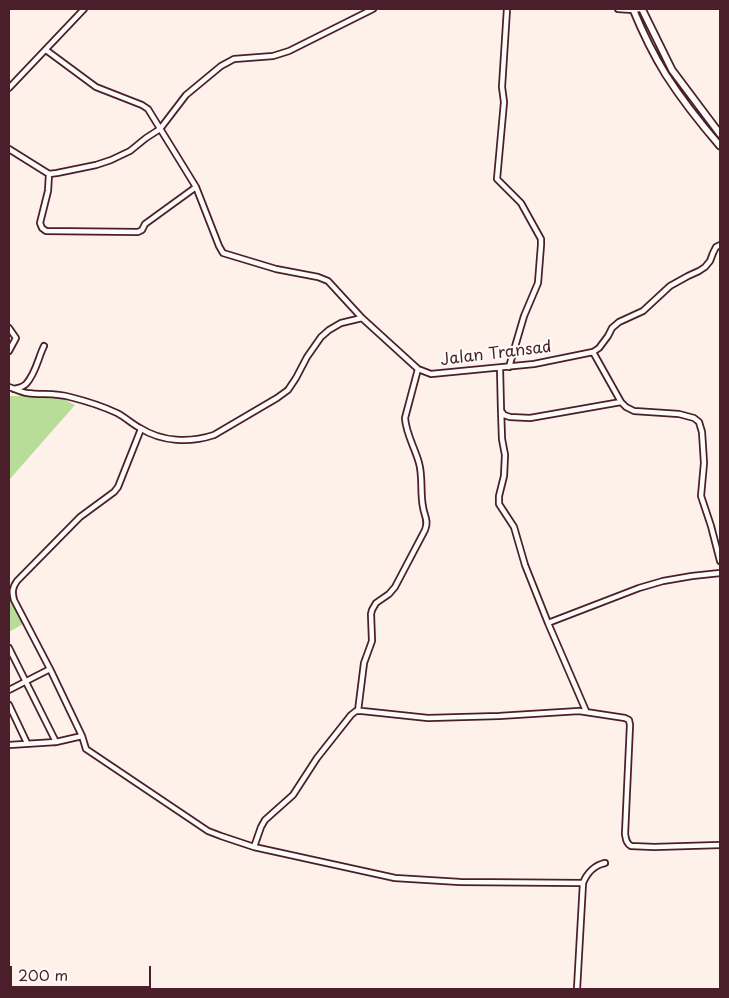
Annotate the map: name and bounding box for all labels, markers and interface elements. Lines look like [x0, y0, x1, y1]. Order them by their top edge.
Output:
street label: Jalan Transad [439, 338, 553, 370]
scale bar [12, 956, 154, 988]
text: 200 m [18, 963, 68, 986]

